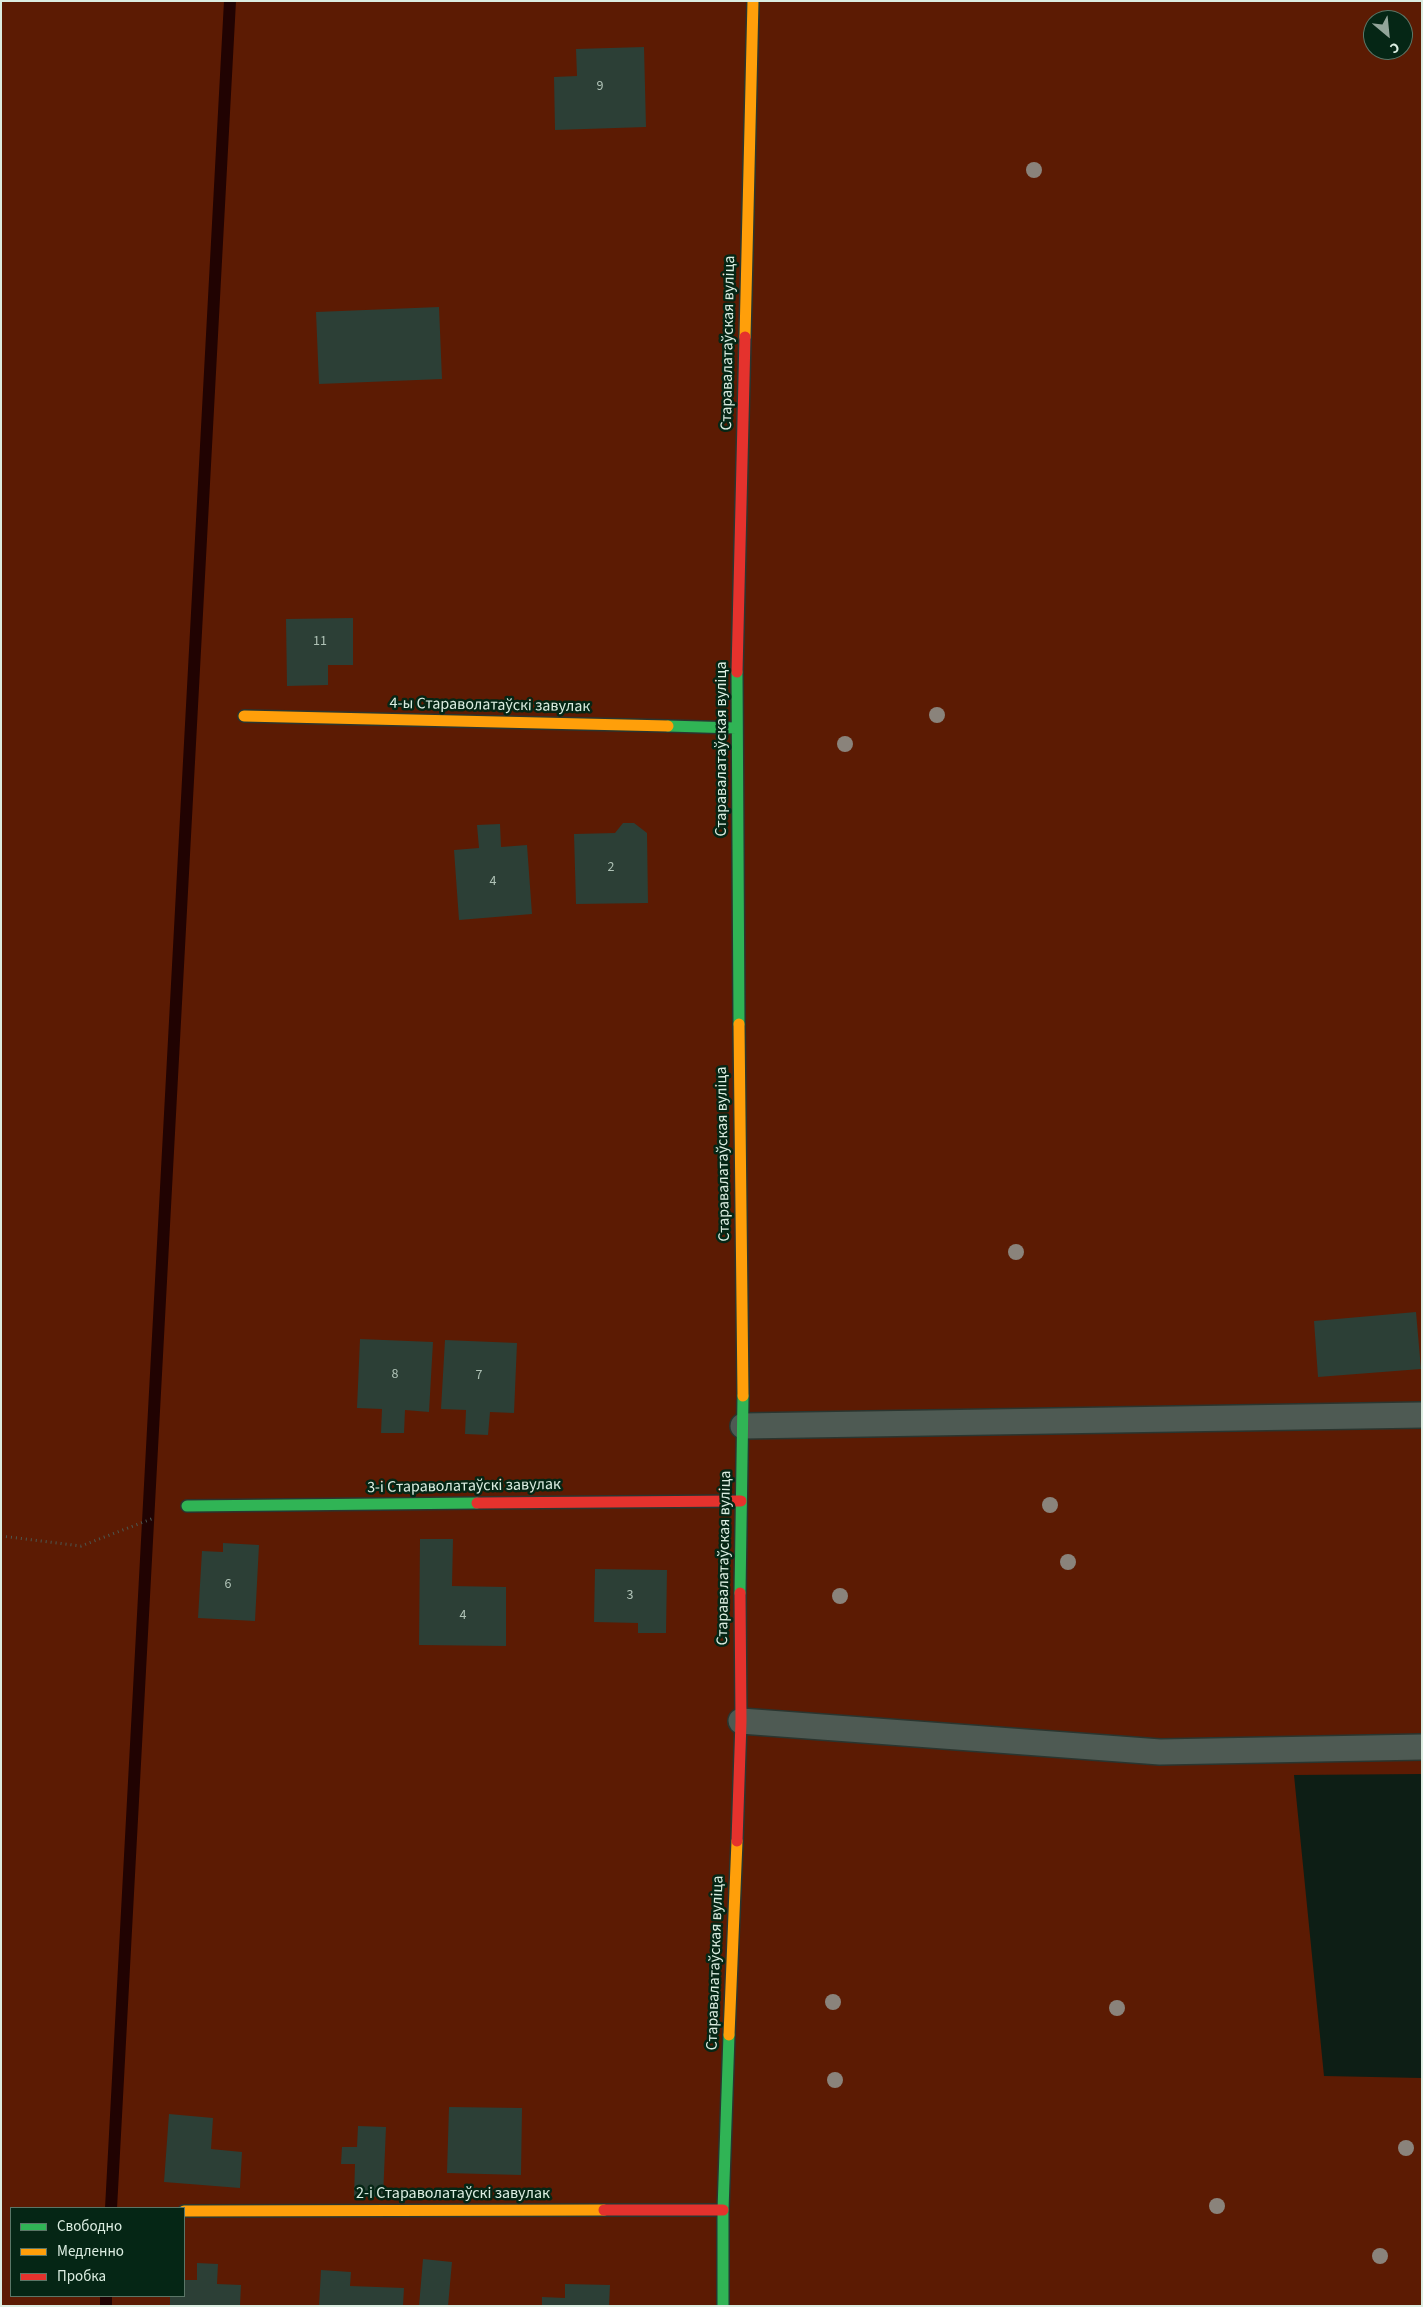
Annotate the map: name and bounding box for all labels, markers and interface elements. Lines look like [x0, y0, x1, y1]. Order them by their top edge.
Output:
north arrow [1363, 10, 1413, 60]
text: С [1386, 37, 1403, 58]
house number: 9 [597, 79, 603, 95]
street label: Старавалатаўская вуліца [718, 255, 740, 431]
house number: 11 [313, 634, 327, 650]
street label: Старавалатаўская вуліца [712, 661, 732, 837]
street label: 4-ы Стараволатаўскі завулак [390, 695, 590, 717]
house number: 2 [608, 860, 614, 876]
house number: 4 [490, 874, 496, 890]
street label: Старавалатаўская вуліца [713, 1066, 735, 1242]
house number: 8 [392, 1367, 398, 1383]
house number: 7 [476, 1368, 482, 1384]
street label: Старавалатаўская вуліца [714, 1470, 736, 1646]
street label: 3-і Стараволатаўскі завулак [367, 1476, 561, 1498]
house number: 6 [225, 1577, 231, 1593]
house number: 3 [627, 1588, 633, 1604]
house number: 4 [460, 1608, 466, 1624]
street label: Старавалатаўская вуліца [703, 1875, 729, 2051]
street label: 2-і Стараволатаўскі завулак [356, 2184, 550, 2204]
legend [10, 2207, 185, 2297]
text: Свободно [57, 2216, 122, 2237]
text: Медленно [57, 2241, 124, 2262]
text: Пробка [57, 2266, 106, 2287]

